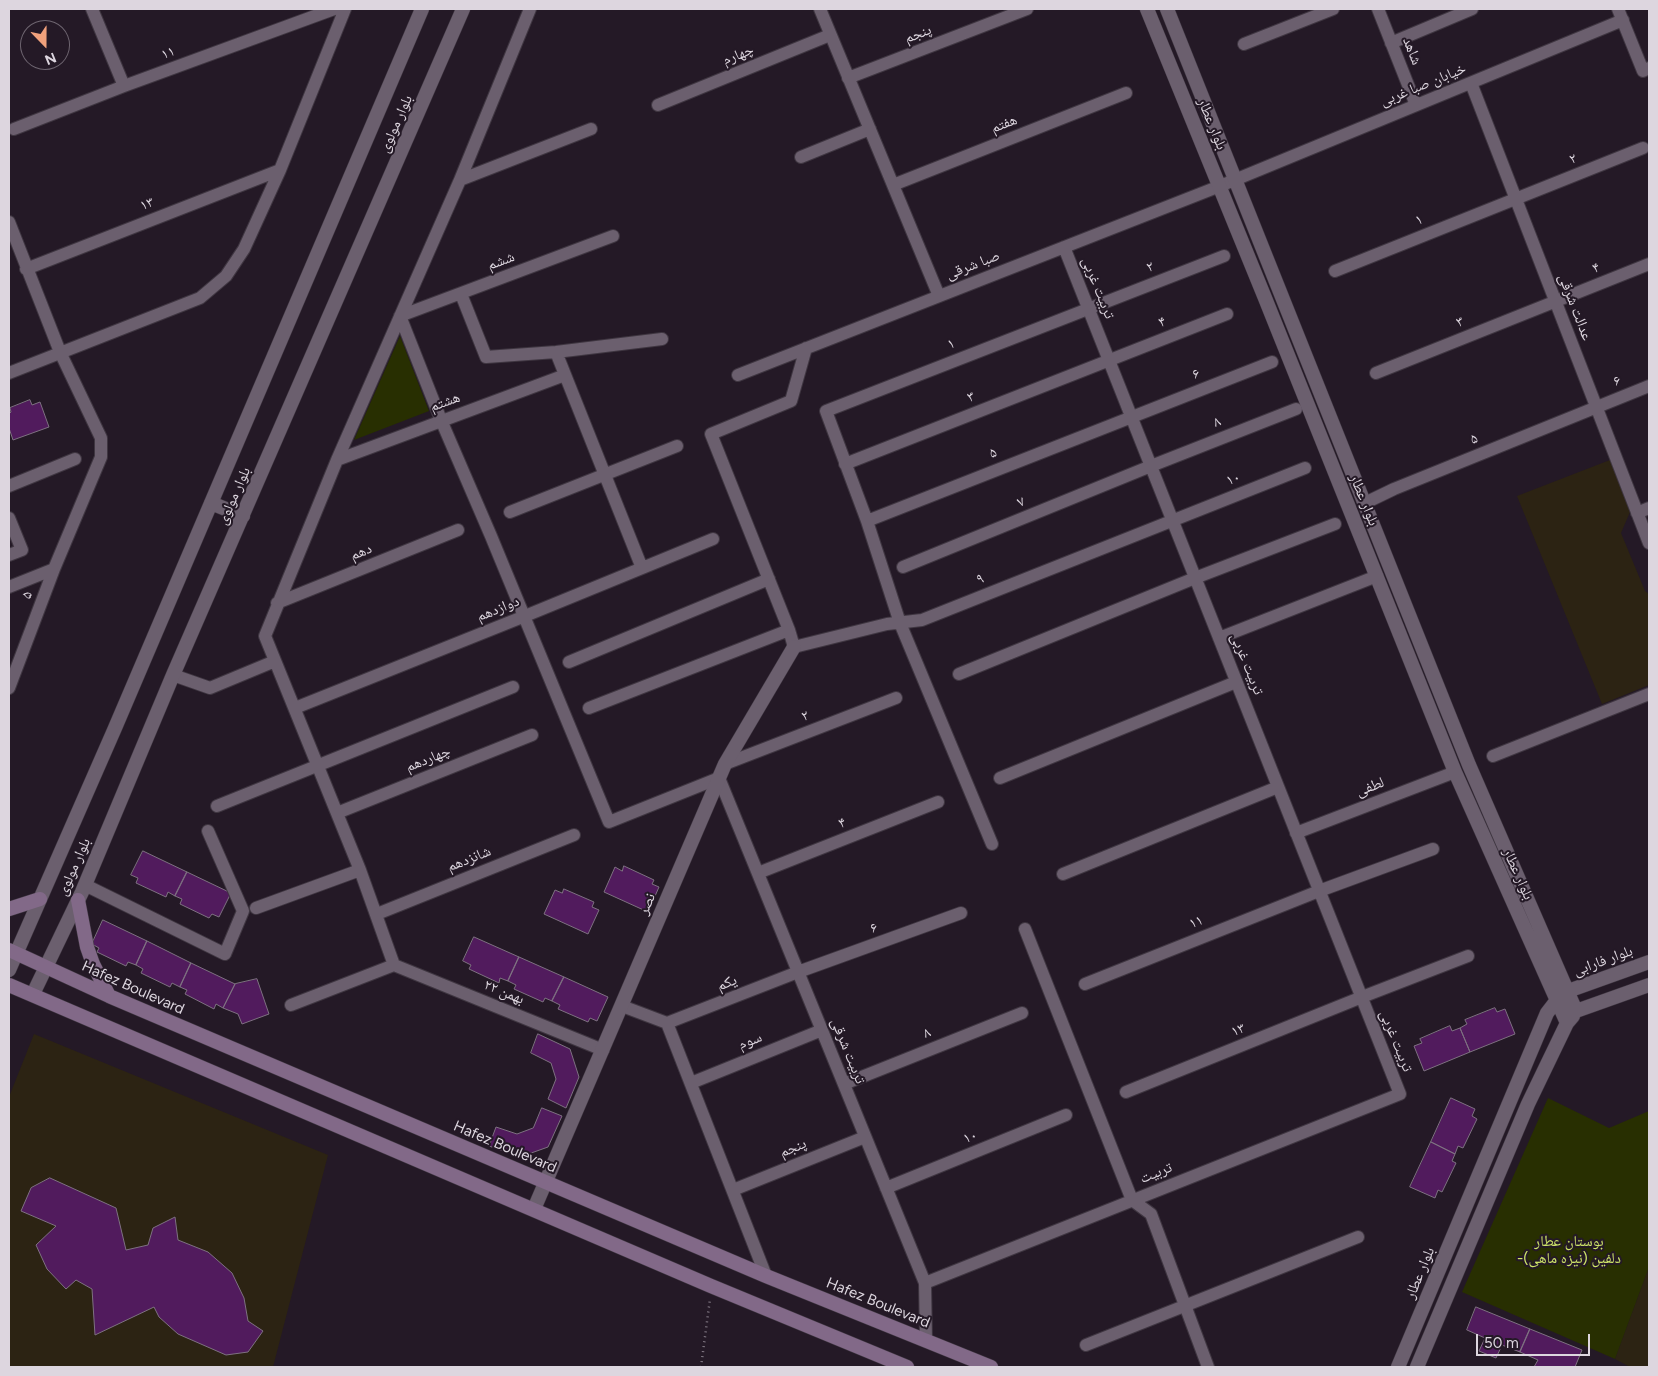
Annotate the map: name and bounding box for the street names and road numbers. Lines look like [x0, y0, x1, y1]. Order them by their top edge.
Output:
street label: پنجم [902, 21, 934, 47]
street label: شاهد [1398, 34, 1426, 68]
street label: چهارم [720, 41, 756, 69]
street label: ۱۱ [159, 42, 177, 64]
street label: خیابان صبا غربی [1377, 60, 1469, 110]
street label: بلوار مولوی [375, 92, 417, 156]
street label: بلوار عطار [1193, 95, 1231, 153]
street label: هفتم [988, 111, 1020, 137]
street label: ۲ [1567, 149, 1579, 169]
street label: ۱۳ [137, 193, 157, 215]
street label: ۱ [1413, 210, 1425, 230]
street label: صبا شرقی [944, 247, 1002, 283]
street label: ششم [485, 248, 517, 274]
street label: تربیت غربی [1078, 255, 1118, 321]
street label: ۲ [1144, 257, 1156, 277]
street label: ۴ [1590, 258, 1602, 278]
street label: عدالت شرقی [1554, 271, 1596, 343]
street label: ۴ [1156, 312, 1168, 332]
street label: ۳ [1454, 312, 1466, 332]
street label: ۱ [945, 334, 957, 354]
street label: ۶ [1190, 364, 1202, 384]
street label: ۶ [1611, 371, 1623, 391]
street label: ۳ [965, 387, 977, 407]
street label: هشتم [427, 388, 463, 416]
street label: ۸ [1211, 412, 1223, 432]
street label: ۵ [1468, 429, 1480, 449]
street label: ۵ [987, 443, 999, 463]
street label: بلوار مولوی [213, 464, 255, 528]
street label: ۱۰ [1223, 468, 1243, 490]
street label: بلوار عطار [1345, 471, 1383, 529]
street label: ۷ [1015, 492, 1027, 512]
street label: دهم [348, 540, 374, 564]
street label: ۹ [974, 569, 986, 589]
street label: ۵ [17, 589, 37, 601]
street label: دوازدهم [474, 592, 522, 626]
street label: تربیت غربی [1227, 631, 1267, 697]
street label: ۲ [799, 706, 811, 726]
street label: چهاردهم [403, 742, 453, 776]
street label: لطفی [1353, 773, 1387, 801]
street label: ۴ [836, 813, 848, 833]
street label: بلوار مولوی [53, 835, 95, 899]
street label: شانزدهم [444, 842, 494, 876]
street label: بلوار عطار [1499, 845, 1537, 903]
street label: نصر [634, 890, 660, 918]
street label: ۱۱ [1186, 911, 1206, 933]
street label: ۶ [868, 918, 880, 938]
street label: بلوار فارابی [1571, 942, 1635, 980]
street label: Hafez Boulevard [79, 957, 187, 1019]
street label: یکم [714, 971, 740, 995]
street label: ۲۲ بهمن [481, 976, 527, 1008]
street label: تربیت غربی [1376, 1008, 1416, 1074]
street label: تربیت شرقی [827, 1016, 869, 1086]
street label: ۱۳ [1228, 1019, 1248, 1041]
street label: ۸ [921, 1023, 933, 1043]
street label: سوم [735, 1028, 765, 1054]
street label: Hafez Boulevard [451, 1117, 559, 1177]
street label: ۱۰ [960, 1126, 980, 1148]
street label: پنجم [777, 1135, 809, 1161]
street label: تربیت [1137, 1158, 1175, 1188]
street label: بلوار عطار [1401, 1244, 1439, 1302]
street label: Hafez Boulevard [823, 1274, 933, 1332]

